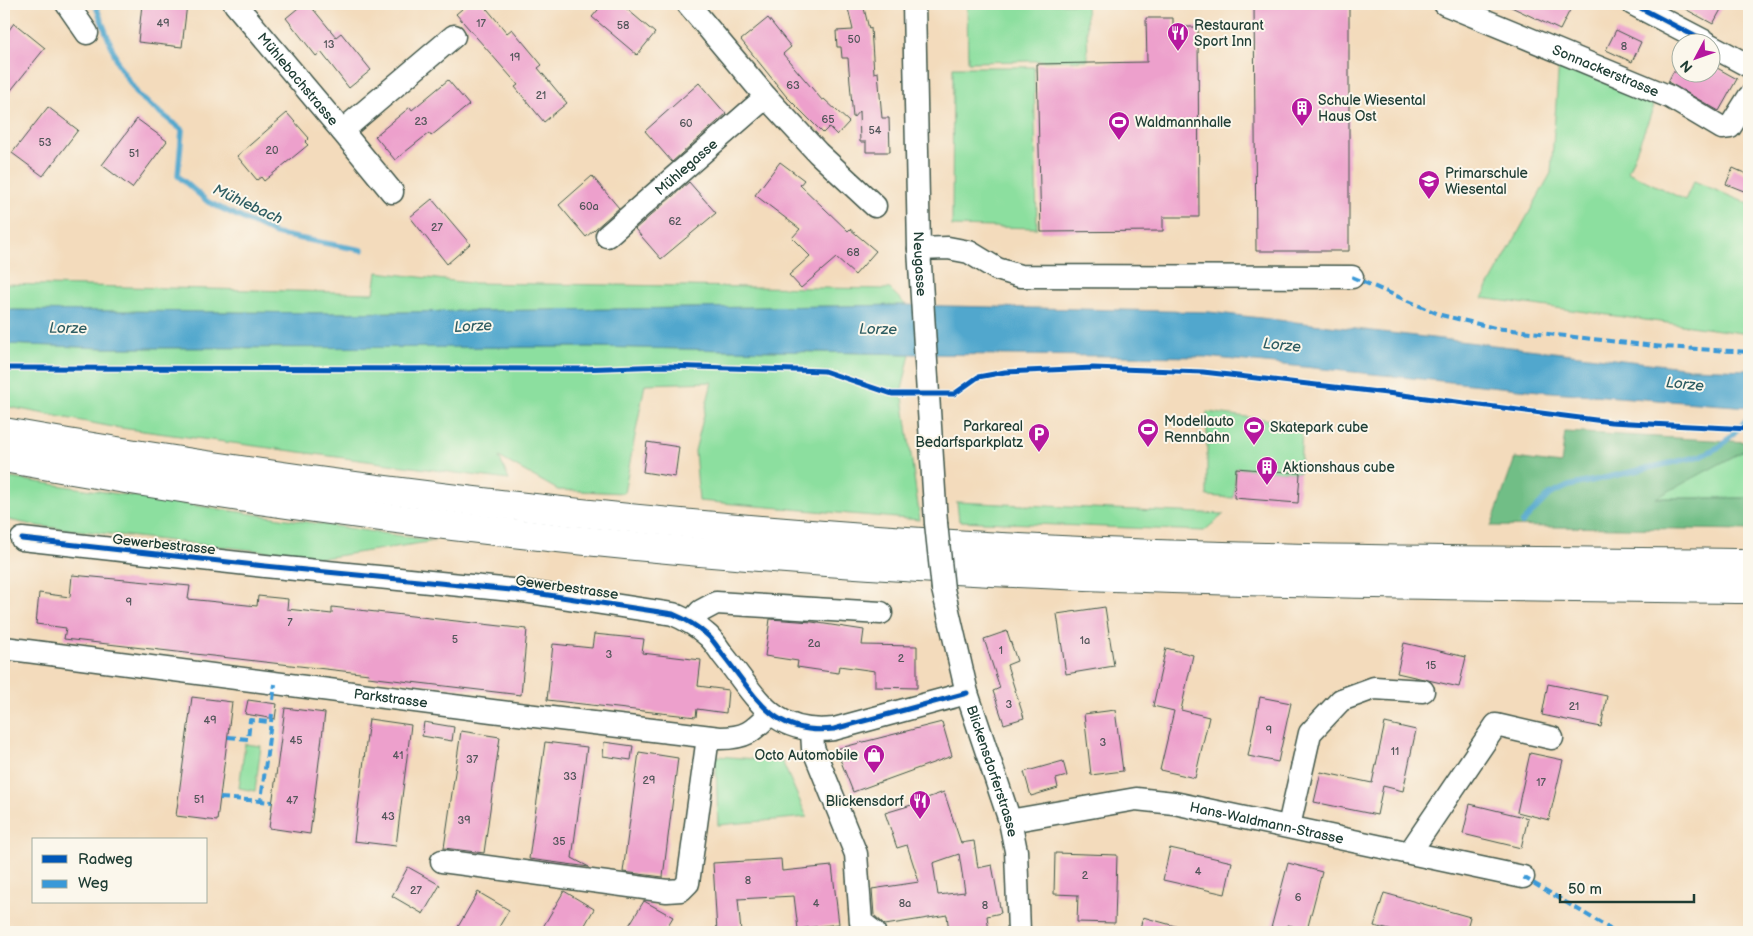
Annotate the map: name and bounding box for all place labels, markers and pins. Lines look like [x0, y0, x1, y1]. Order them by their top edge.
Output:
place label: Restaurant Sport Inn [1194, 17, 1264, 50]
restaurant icon: Restaurant Sport Inn [1166, 21, 1190, 52]
place label: Schule Wiesental Haus Ost [1318, 92, 1426, 125]
building icon: Schule Wiesental Haus Ost [1290, 96, 1314, 127]
sports icon: Waldmannhalle [1107, 110, 1131, 141]
place label: Waldmannhalle [1135, 114, 1231, 131]
place label: Primarschule Wiesental [1445, 165, 1528, 198]
school or university icon: Primarschule Wiesental [1417, 169, 1441, 200]
place label: Modellauto Rennbahn [1164, 413, 1234, 446]
sports icon: Skatepark cube [1242, 415, 1266, 446]
sports icon: Modellauto Rennbahn [1136, 417, 1160, 448]
place label: Parkareal Bedarfsparkplatz [915, 418, 1023, 451]
place label: Skatepark cube [1270, 419, 1368, 436]
parking icon: Parkareal Bedarfsparkplatz [1027, 422, 1051, 453]
building icon: Aktionshaus cube [1255, 455, 1279, 486]
place label: Aktionshaus cube [1283, 459, 1395, 476]
shop icon: Octo Automobile [862, 743, 886, 774]
place label: Octo Automobile [754, 747, 858, 764]
restaurant icon: Blickensdorf [908, 789, 932, 820]
place label: Blickensdorf [825, 793, 905, 810]

